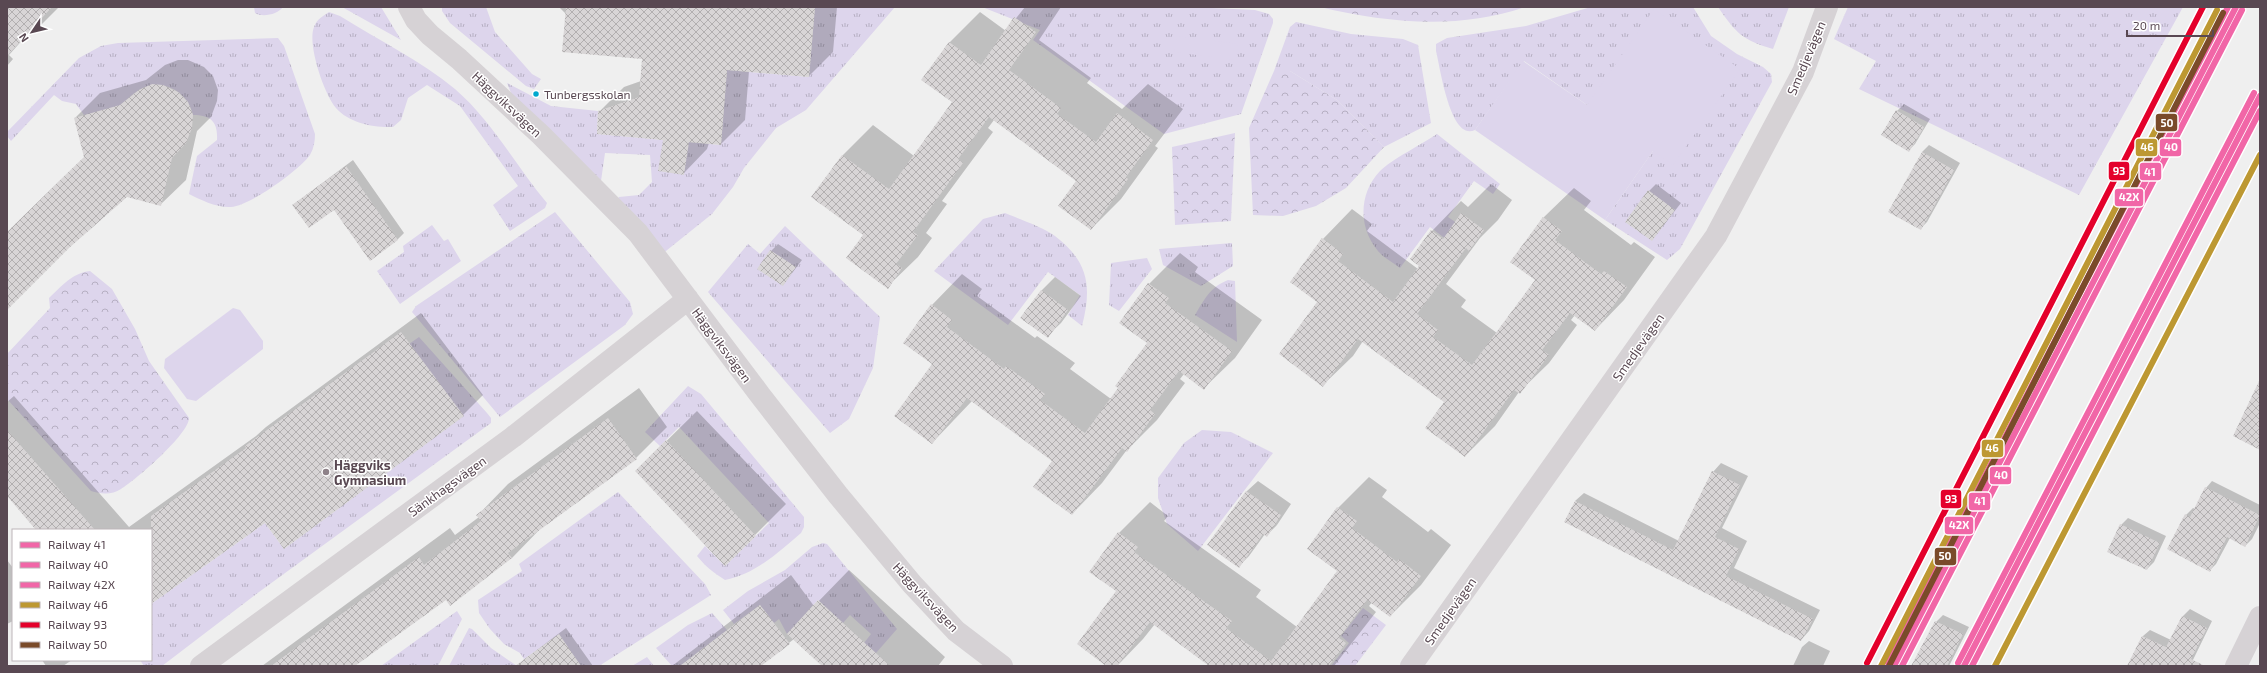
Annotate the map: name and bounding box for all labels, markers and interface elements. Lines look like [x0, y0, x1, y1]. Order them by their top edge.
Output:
north arrow [12, 12, 52, 52]
scale bar [2127, 12, 2213, 38]
text: 20 m [2133, 18, 2160, 32]
street label: Smedjevägen [1783, 19, 1829, 97]
text: N [16, 31, 31, 45]
street label: Häggviksvägen [469, 68, 545, 140]
place label: Tunbergsskolan [544, 87, 631, 101]
marker: Tunbergsskolan [531, 89, 541, 99]
line badge: 50 [2155, 113, 2178, 132]
text: 50 [2160, 116, 2174, 129]
line badge: 46 [2135, 138, 2158, 157]
line badge: 40 [2159, 138, 2182, 157]
text: 46 [2140, 140, 2154, 153]
text: 40 [2164, 140, 2178, 153]
line badge: 93 [2108, 161, 2130, 181]
line badge: 41 [2139, 162, 2162, 181]
text: 93 [2113, 164, 2125, 177]
text: 41 [2144, 165, 2156, 178]
line badge: 42X [2114, 188, 2144, 207]
text: 42X [2119, 190, 2139, 203]
street label: Häggviksvägen [689, 305, 755, 385]
street label: Smedjevägen [1609, 310, 1667, 384]
line badge: 46 [1981, 439, 2004, 458]
text: 46 [1985, 441, 1999, 454]
street label: Sänkhagsvägen [405, 452, 489, 520]
place label: Häggviks Gymnasium [334, 457, 406, 488]
line badge: 40 [1989, 466, 2012, 485]
marker: Häggviks Gymnasium [321, 467, 331, 477]
text: 40 [1994, 468, 2008, 481]
line badge: 93 [1940, 489, 1962, 509]
text: 93 [1945, 492, 1957, 505]
line badge: 41 [1968, 492, 1991, 511]
text: 41 [1974, 494, 1986, 507]
line badge: 42X [1944, 516, 1974, 535]
text: 42X [1949, 518, 1969, 531]
legend [12, 529, 152, 661]
text: Railway 41 [48, 537, 106, 551]
line badge: 50 [1934, 547, 1957, 566]
text: 50 [1938, 549, 1952, 562]
text: Railway 40 [48, 557, 108, 571]
street label: Häggviksvägen [890, 559, 962, 635]
street label: Smedjevägen [1421, 574, 1479, 648]
text: Railway 42X [48, 577, 116, 591]
text: Railway 46 [48, 597, 108, 611]
text: Railway 93 [48, 617, 107, 631]
text: Railway 50 [48, 637, 107, 651]

